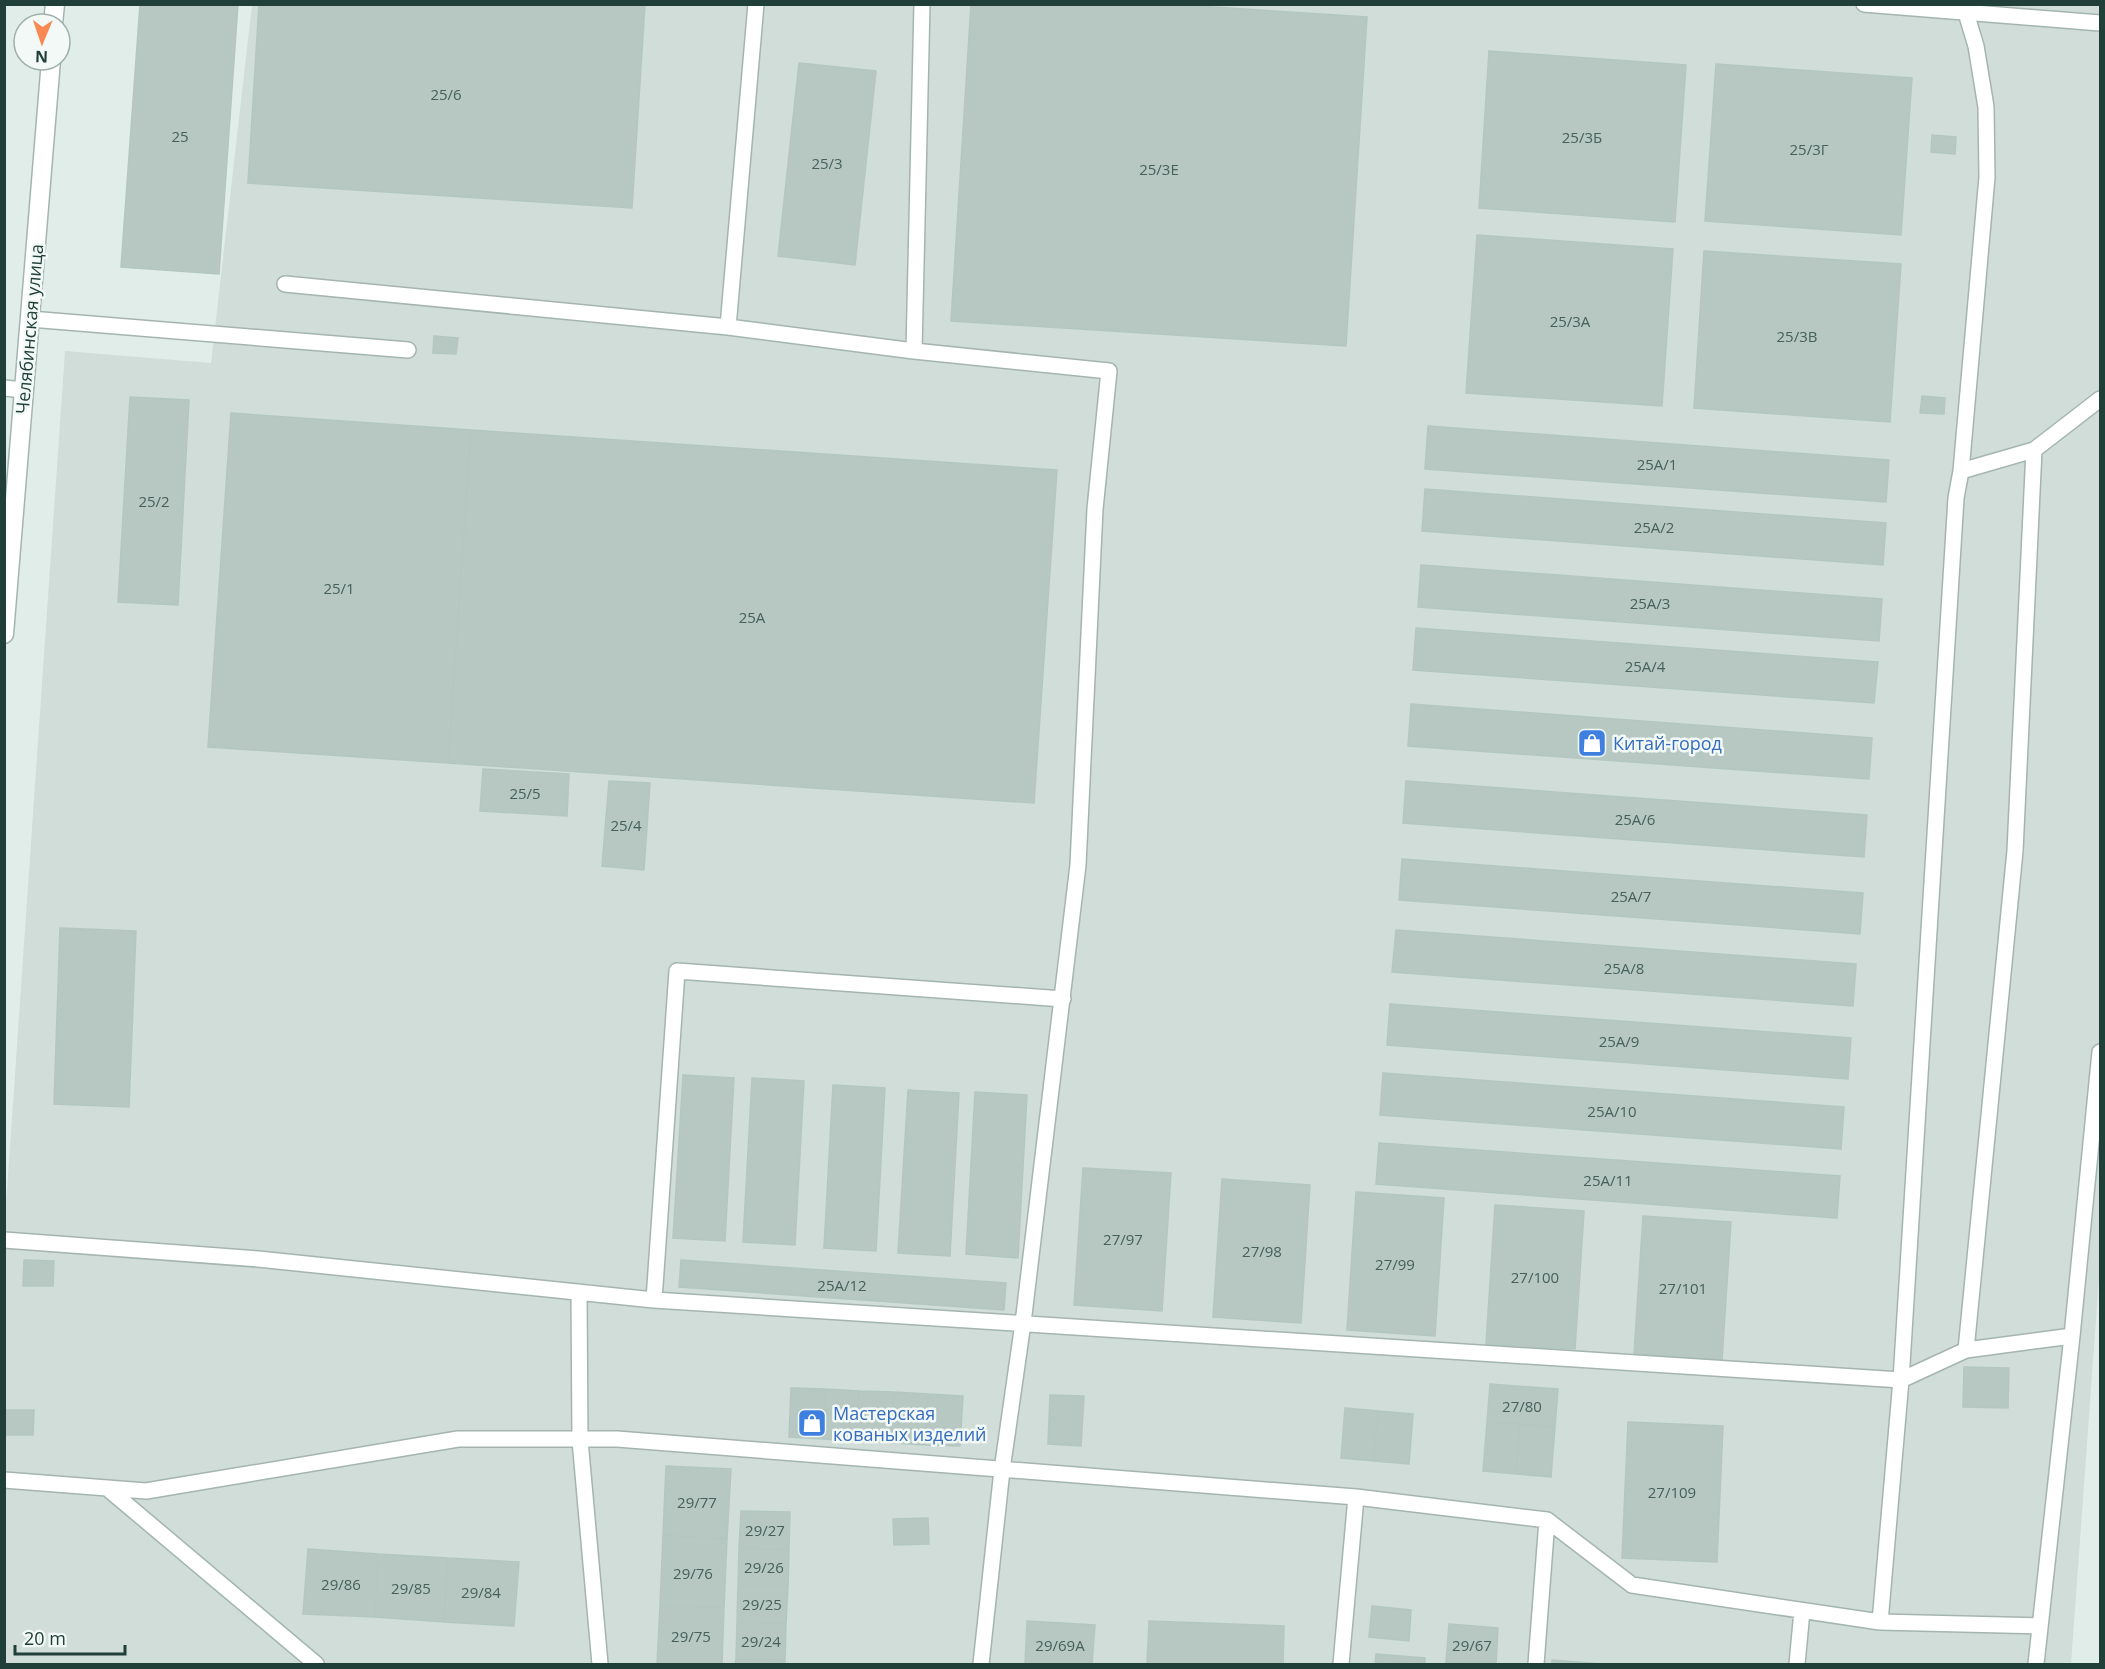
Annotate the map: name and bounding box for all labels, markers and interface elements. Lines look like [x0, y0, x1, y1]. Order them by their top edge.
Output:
north arrow [12, 12, 72, 72]
text: N [35, 46, 48, 68]
house number: 25/6 [430, 84, 462, 104]
house number: 25 [171, 126, 189, 146]
house number: 25/3Б [1562, 127, 1602, 147]
house number: 25/3Г [1789, 139, 1829, 159]
house number: 25/3 [811, 153, 843, 173]
house number: 25/3Е [1139, 159, 1179, 179]
street label: Челябинская улица [10, 243, 48, 415]
house number: 25/3А [1550, 311, 1591, 331]
house number: 25/3В [1777, 326, 1817, 346]
house number: 25А/1 [1637, 454, 1677, 474]
house number: 25/2 [138, 491, 170, 511]
house number: 25А/2 [1634, 517, 1674, 537]
house number: 25/1 [323, 578, 355, 598]
house number: 25А/3 [1630, 593, 1670, 613]
house number: 25А [739, 607, 766, 627]
house number: 25А/4 [1625, 656, 1666, 676]
shop icon: Китай-город [1576, 727, 1608, 759]
place label: Китай-город [1613, 731, 1722, 755]
house number: 25/5 [509, 783, 541, 803]
house number: 25А/6 [1615, 809, 1655, 829]
house number: 25/4 [610, 815, 642, 835]
house number: 25А/7 [1611, 886, 1651, 906]
house number: 25А/8 [1604, 958, 1644, 978]
house number: 25А/9 [1599, 1031, 1639, 1051]
house number: 25А/10 [1587, 1101, 1637, 1121]
house number: 25А/11 [1583, 1170, 1633, 1190]
house number: 27/97 [1103, 1229, 1143, 1249]
house number: 27/98 [1242, 1241, 1282, 1261]
house number: 27/99 [1375, 1254, 1415, 1274]
house number: 27/100 [1511, 1267, 1559, 1287]
house number: 25А/12 [817, 1275, 867, 1295]
house number: 27/101 [1659, 1278, 1707, 1298]
house number: 27/80 [1502, 1396, 1542, 1416]
place label: Мастерская кованых изделий [833, 1401, 987, 1446]
shop icon: Мастерская кованых изделий [796, 1407, 828, 1439]
house number: 27/109 [1648, 1482, 1696, 1502]
house number: 29/77 [677, 1492, 717, 1512]
house number: 29/27 [745, 1520, 785, 1540]
house number: 29/26 [744, 1557, 784, 1577]
house number: 29/76 [673, 1563, 713, 1583]
house number: 29/86 [321, 1574, 361, 1594]
house number: 29/85 [391, 1578, 431, 1598]
house number: 29/84 [461, 1582, 501, 1602]
house number: 29/25 [742, 1594, 782, 1614]
scale bar [15, 1618, 124, 1656]
text: 20 m [24, 1626, 66, 1650]
house number: 29/75 [671, 1626, 711, 1646]
house number: 29/24 [741, 1631, 781, 1651]
house number: 29/69А [1035, 1635, 1085, 1655]
house number: 29/67 [1452, 1635, 1492, 1655]

